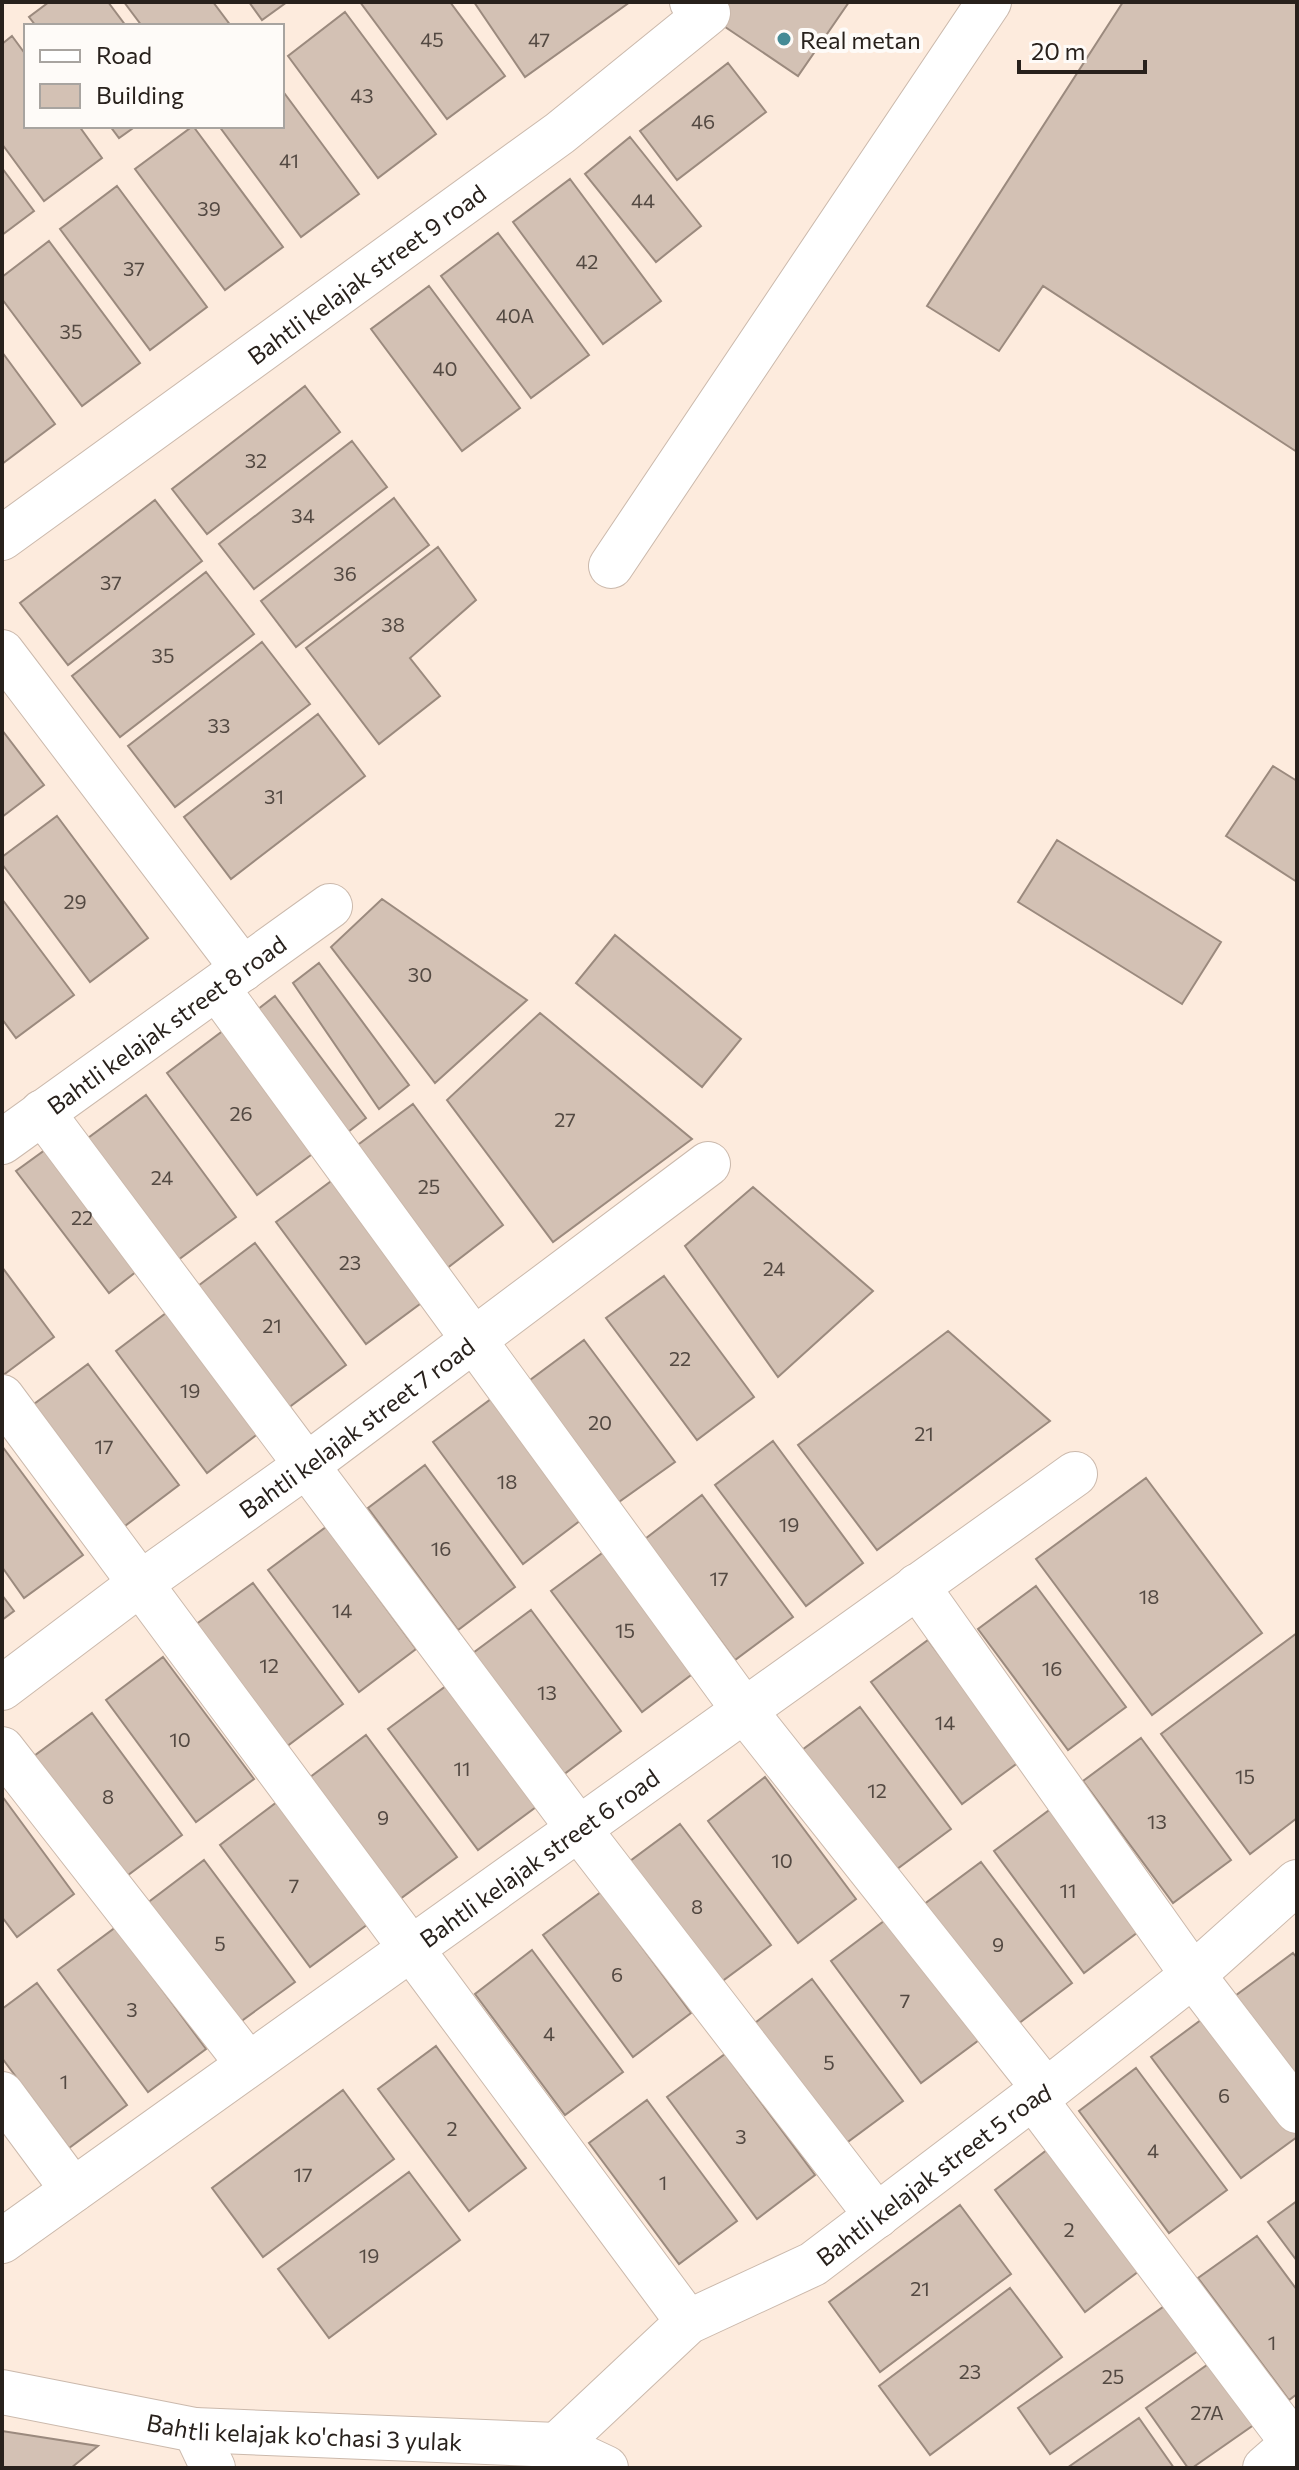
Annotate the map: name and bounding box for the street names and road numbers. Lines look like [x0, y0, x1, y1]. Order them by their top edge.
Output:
street label: Bahtli kelajak street 9 road [241, 178, 491, 370]
street label: Bahtli kelajak street 8 road [41, 928, 291, 1120]
street label: Bahtli kelajak street 7 road [233, 1330, 480, 1524]
street label: Bahtli kelajak street 6 road [414, 1762, 664, 1953]
street label: Bahtli kelajak street 5 road [810, 2076, 1055, 2271]
street label: Bahtli kelajak ko'chasi 3 yulak [144, 2406, 463, 2456]

